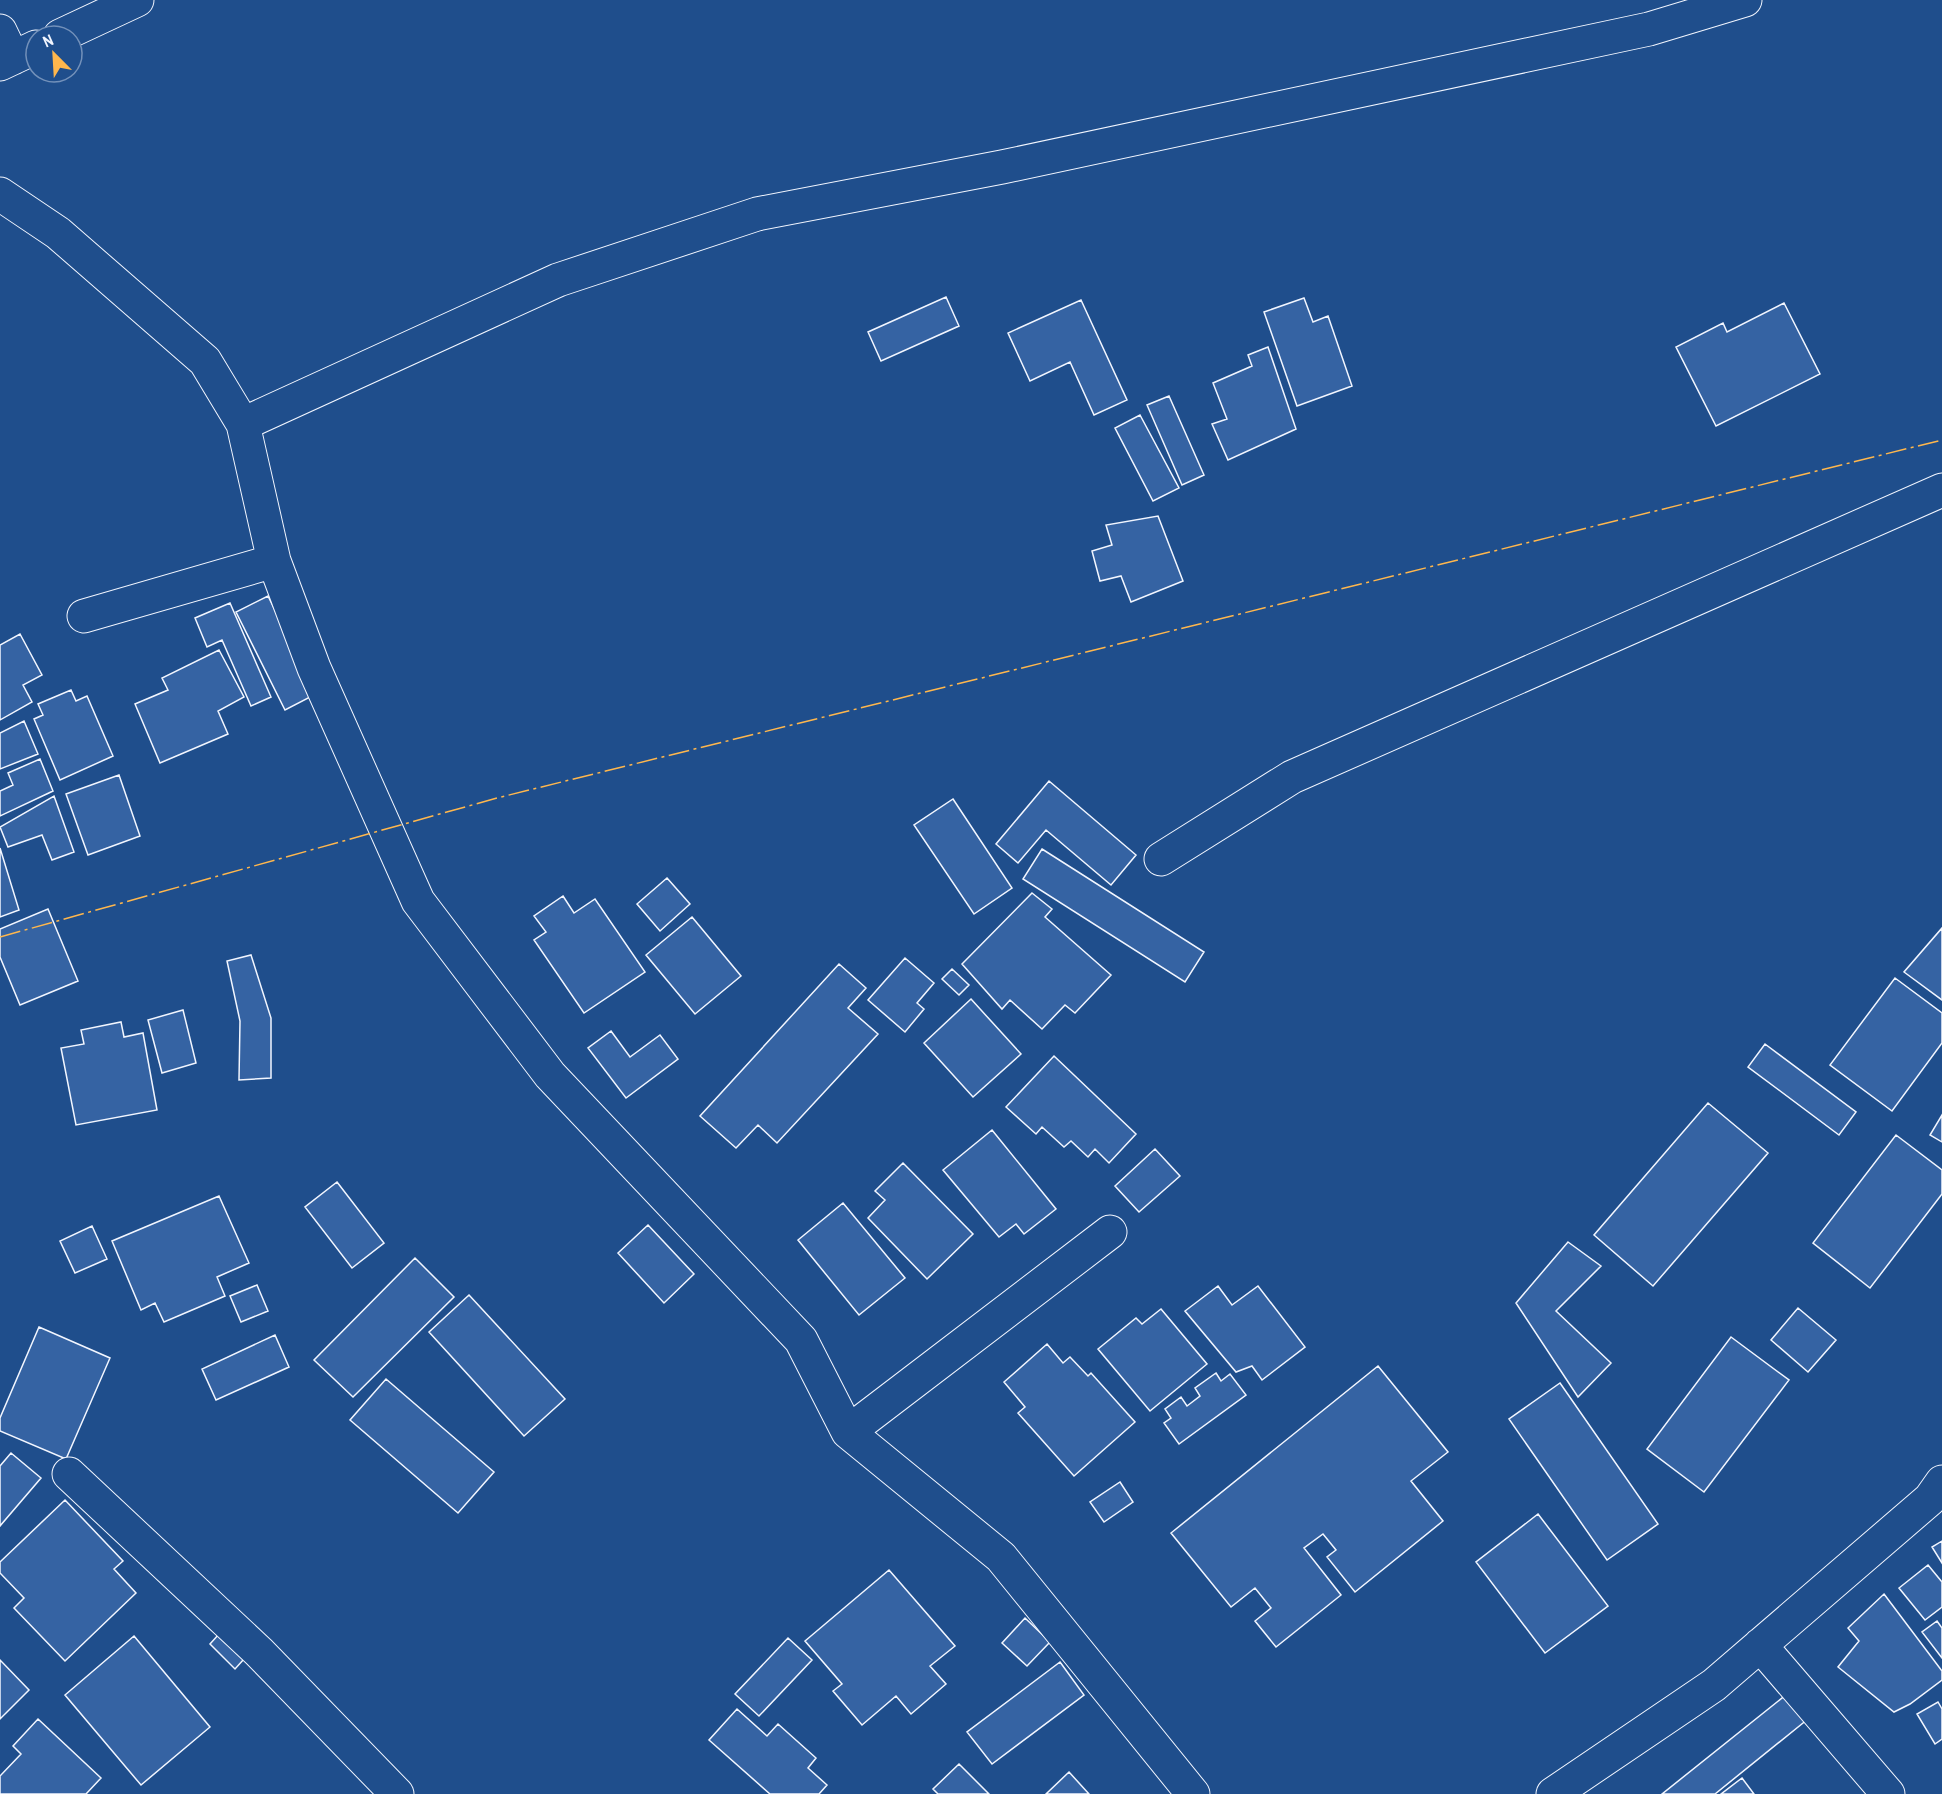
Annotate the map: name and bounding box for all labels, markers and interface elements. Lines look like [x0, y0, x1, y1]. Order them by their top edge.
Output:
north arrow [24, 24, 84, 84]
text: N [39, 28, 57, 52]

